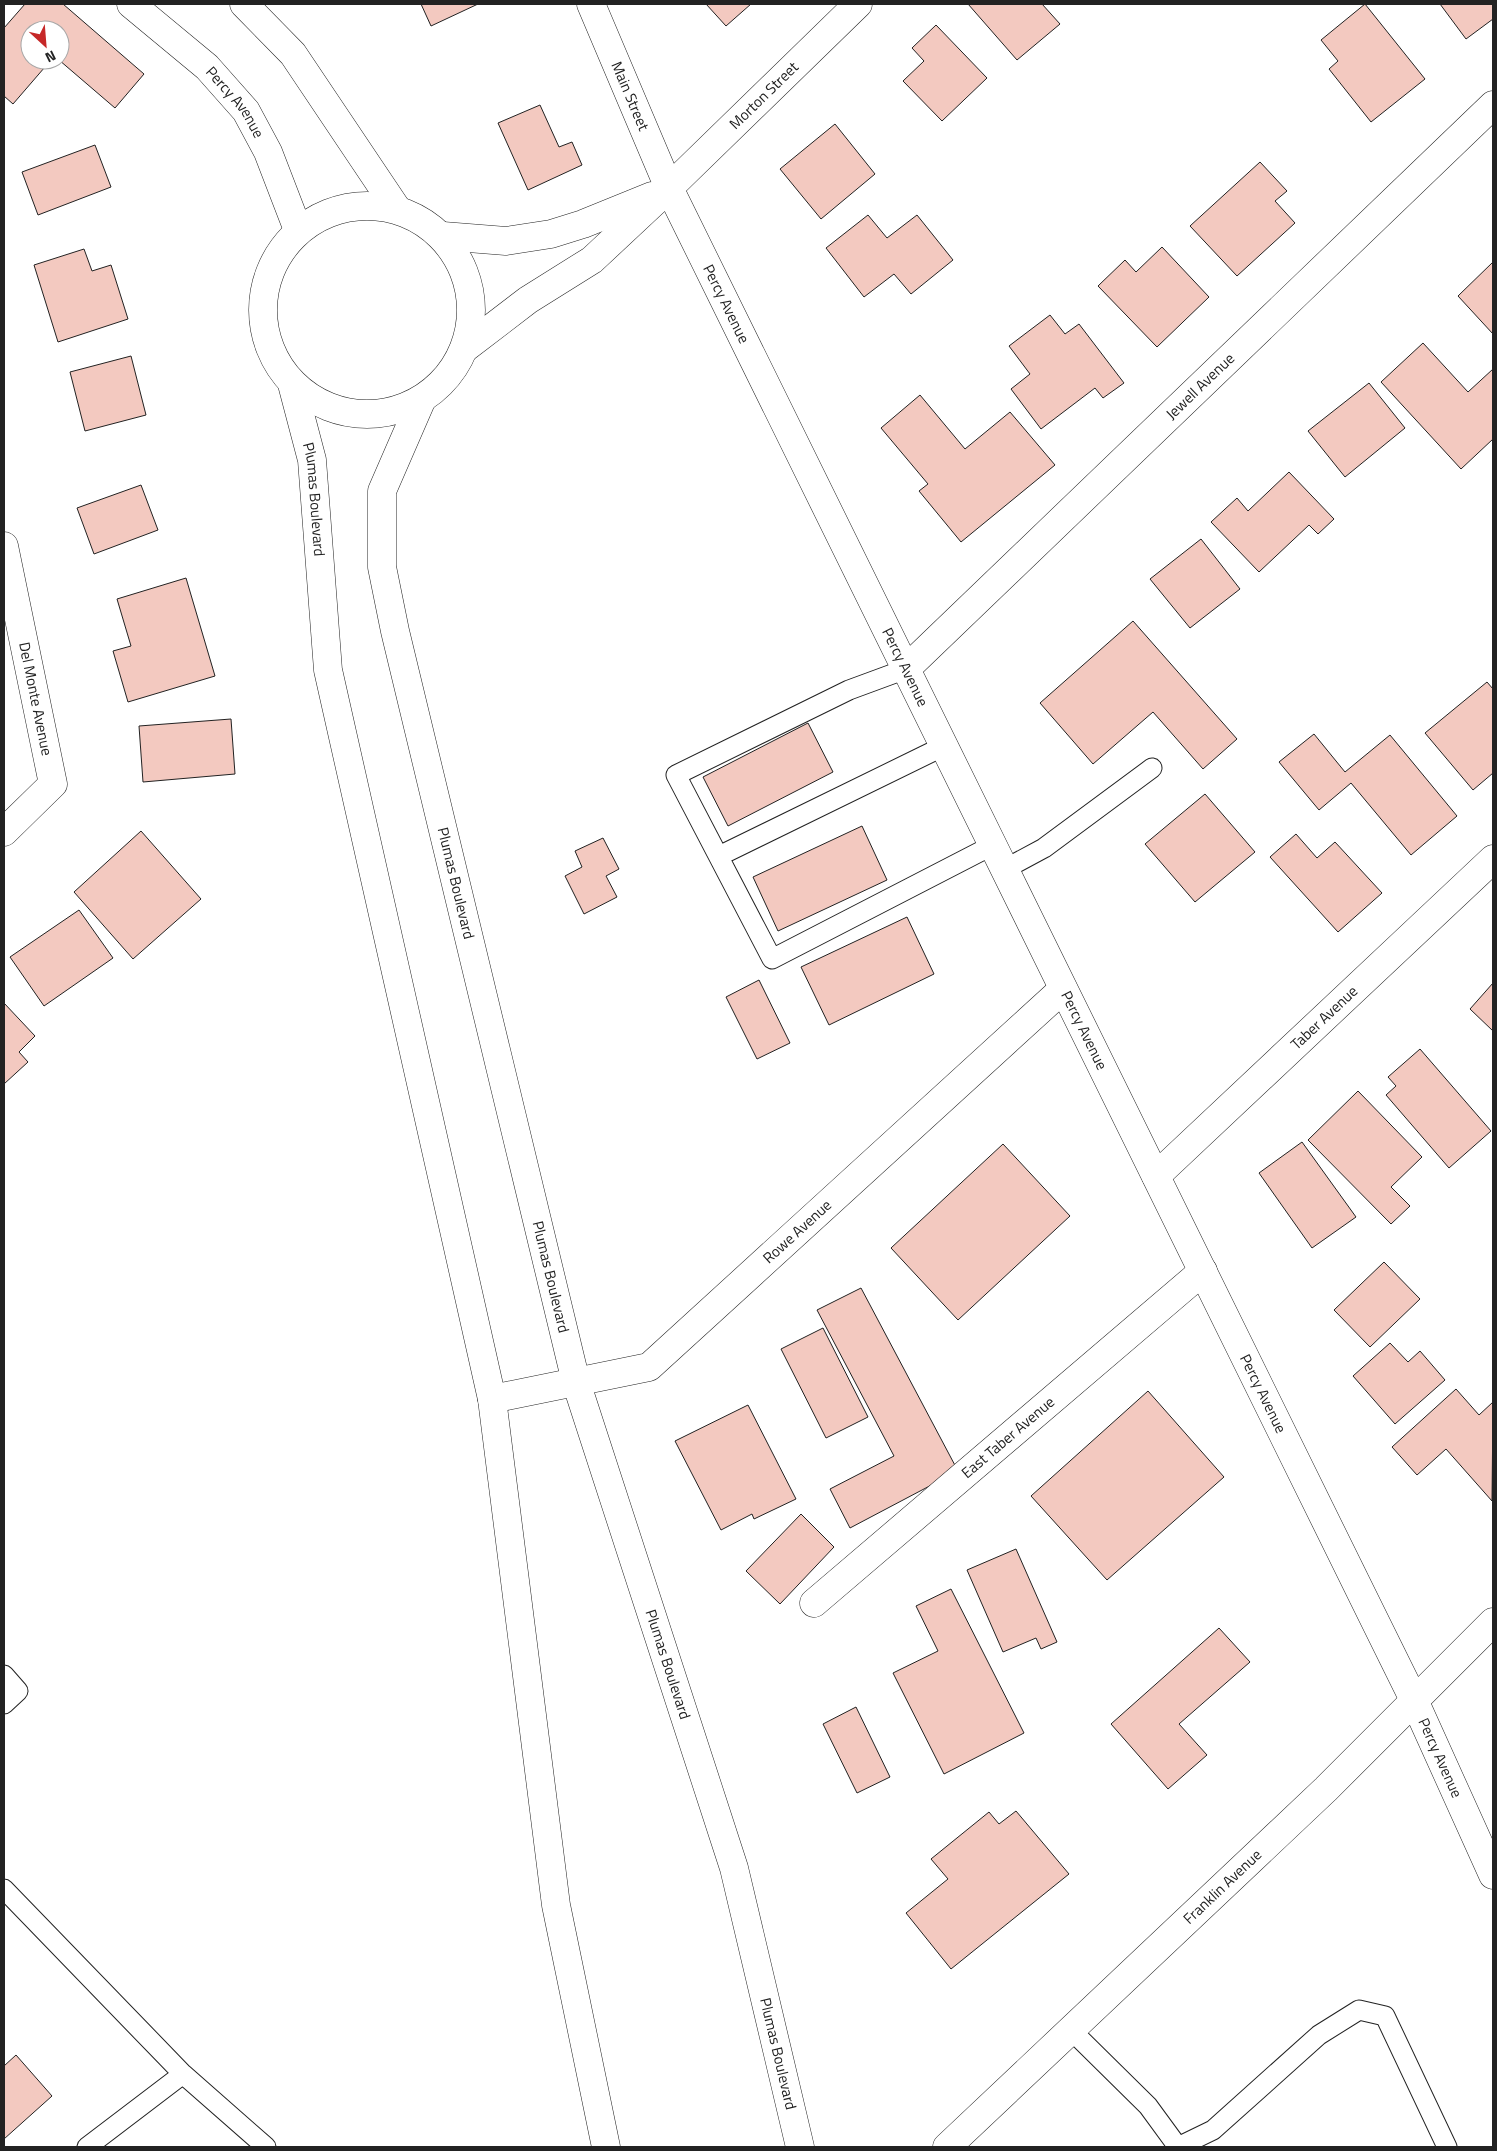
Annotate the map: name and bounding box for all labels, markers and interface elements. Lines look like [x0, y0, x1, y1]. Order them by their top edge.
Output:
north arrow [20, 20, 70, 70]
text: N [42, 46, 60, 69]
street label: Morton Street [724, 55, 804, 134]
street label: Main Street [606, 58, 656, 135]
street label: Percy Avenue [200, 61, 270, 142]
street label: Percy Avenue [697, 260, 756, 347]
street label: Jewell Avenue [1160, 347, 1240, 425]
street label: Plumas Boulevard [297, 440, 331, 557]
street label: Percy Avenue [876, 623, 935, 710]
street label: Del Monte Avenue [13, 640, 59, 758]
street label: Plumas Boulevard [432, 825, 481, 941]
street label: Taber Avenue [1285, 980, 1363, 1055]
street label: Percy Avenue [1055, 987, 1114, 1074]
street label: Rowe Avenue [757, 1194, 837, 1269]
street label: Plumas Boulevard [527, 1218, 576, 1335]
street label: Percy Avenue [1234, 1350, 1293, 1437]
street label: East Taber Avenue [956, 1391, 1059, 1484]
street label: Plumas Boulevard [640, 1606, 697, 1722]
street label: Percy Avenue [1413, 1714, 1469, 1801]
street label: Franklin Avenue [1178, 1843, 1267, 1929]
street label: Plumas Boulevard [754, 1995, 803, 2112]

